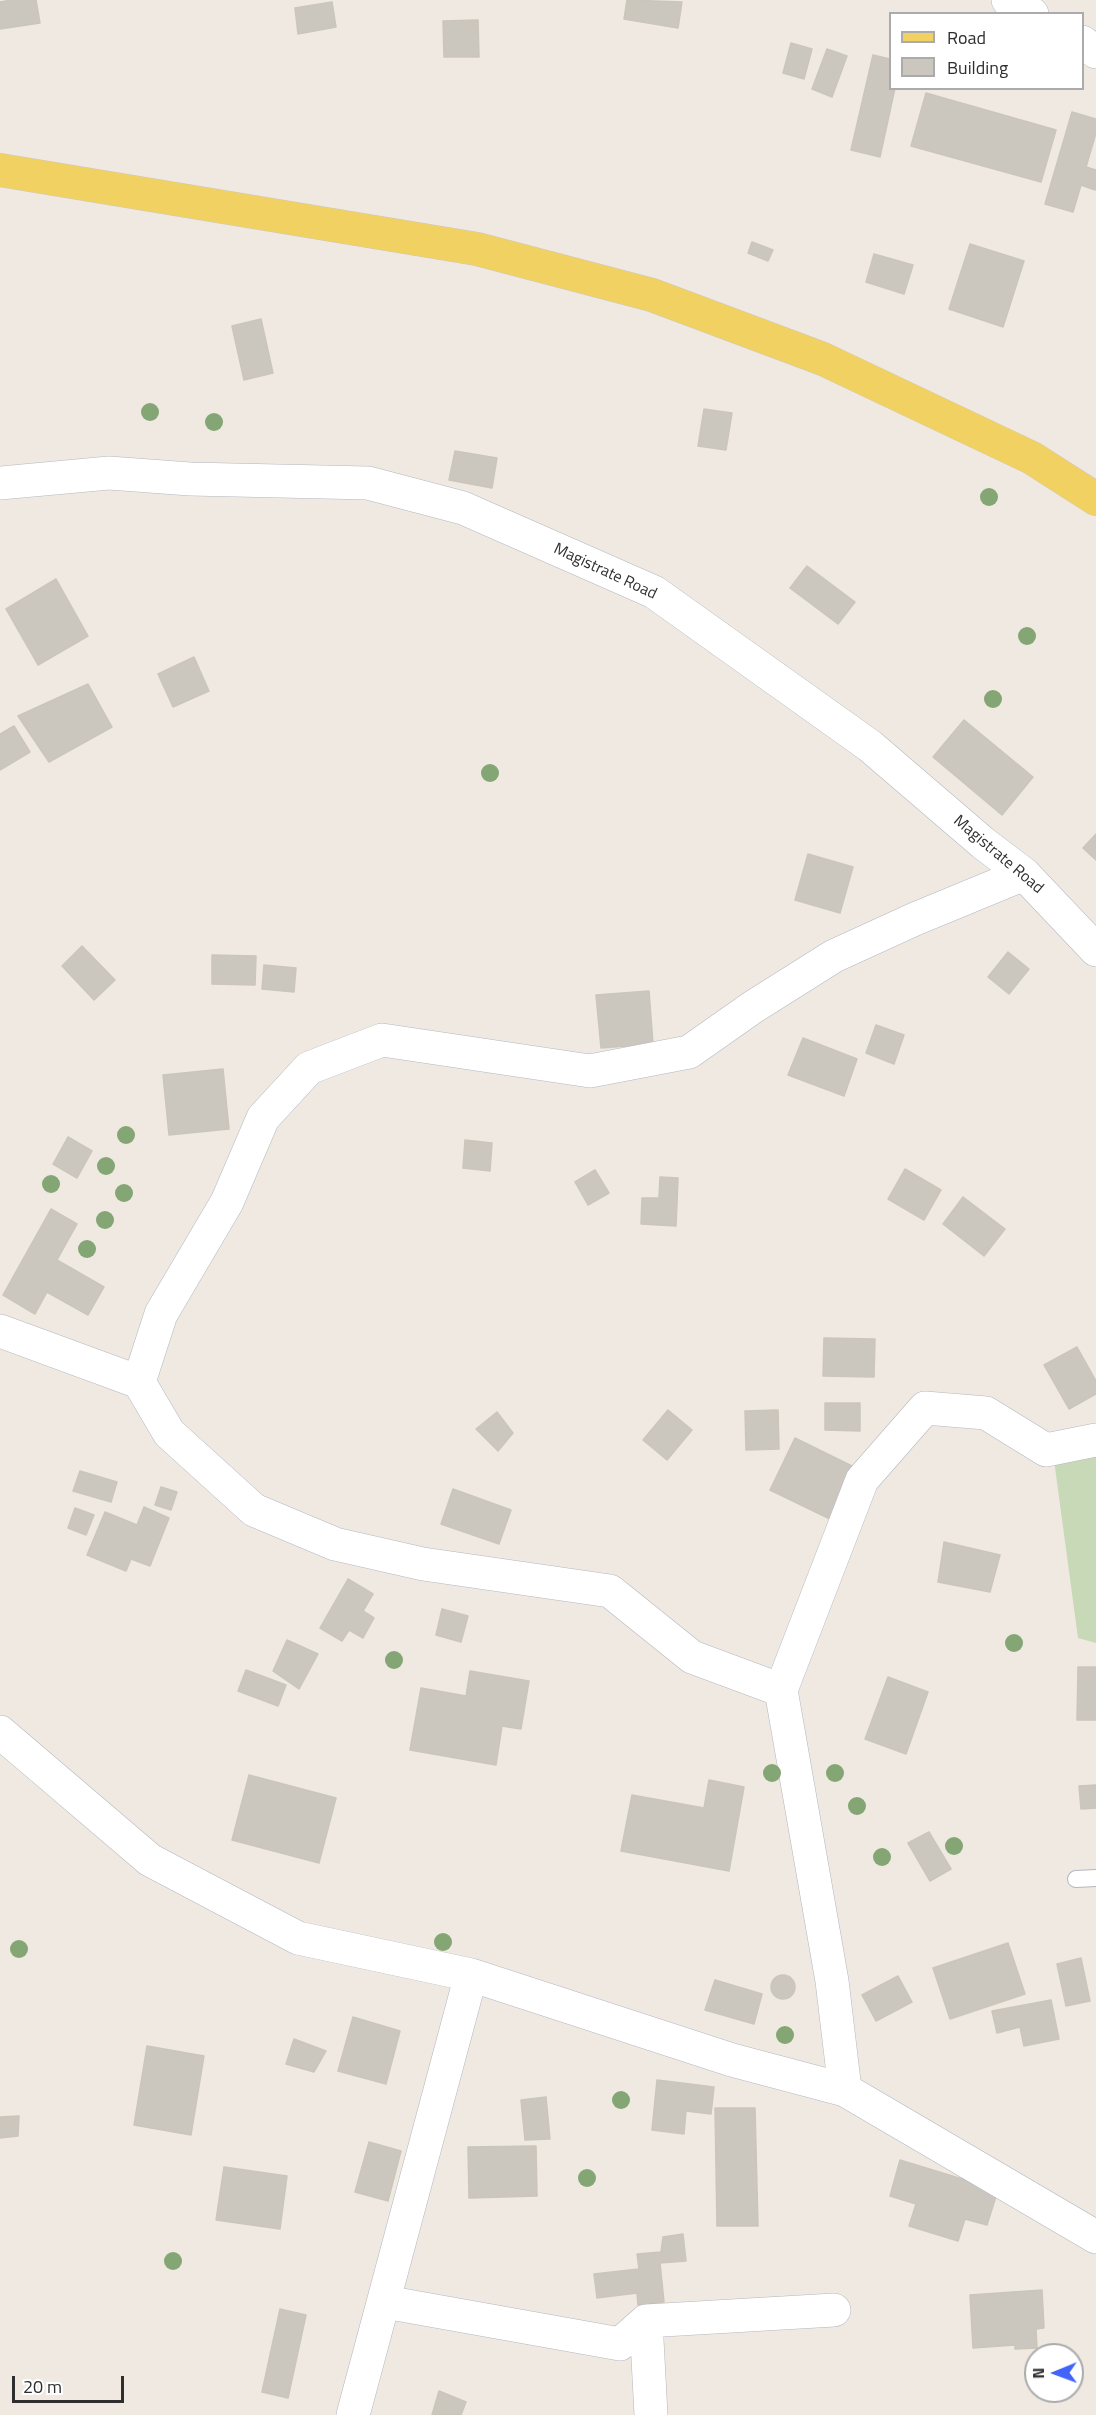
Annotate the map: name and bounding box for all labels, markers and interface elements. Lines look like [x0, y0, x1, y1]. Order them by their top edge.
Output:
legend [889, 12, 1084, 90]
text: Road [947, 24, 986, 51]
text: Building [947, 54, 1008, 81]
street label: Magistrate Road [550, 540, 660, 604]
street label: Magistrate Road [949, 812, 1047, 898]
north arrow [1024, 2343, 1084, 2403]
scale bar [15, 2364, 128, 2402]
text: N [1026, 2368, 1050, 2379]
text: 20 m [23, 2373, 62, 2400]

